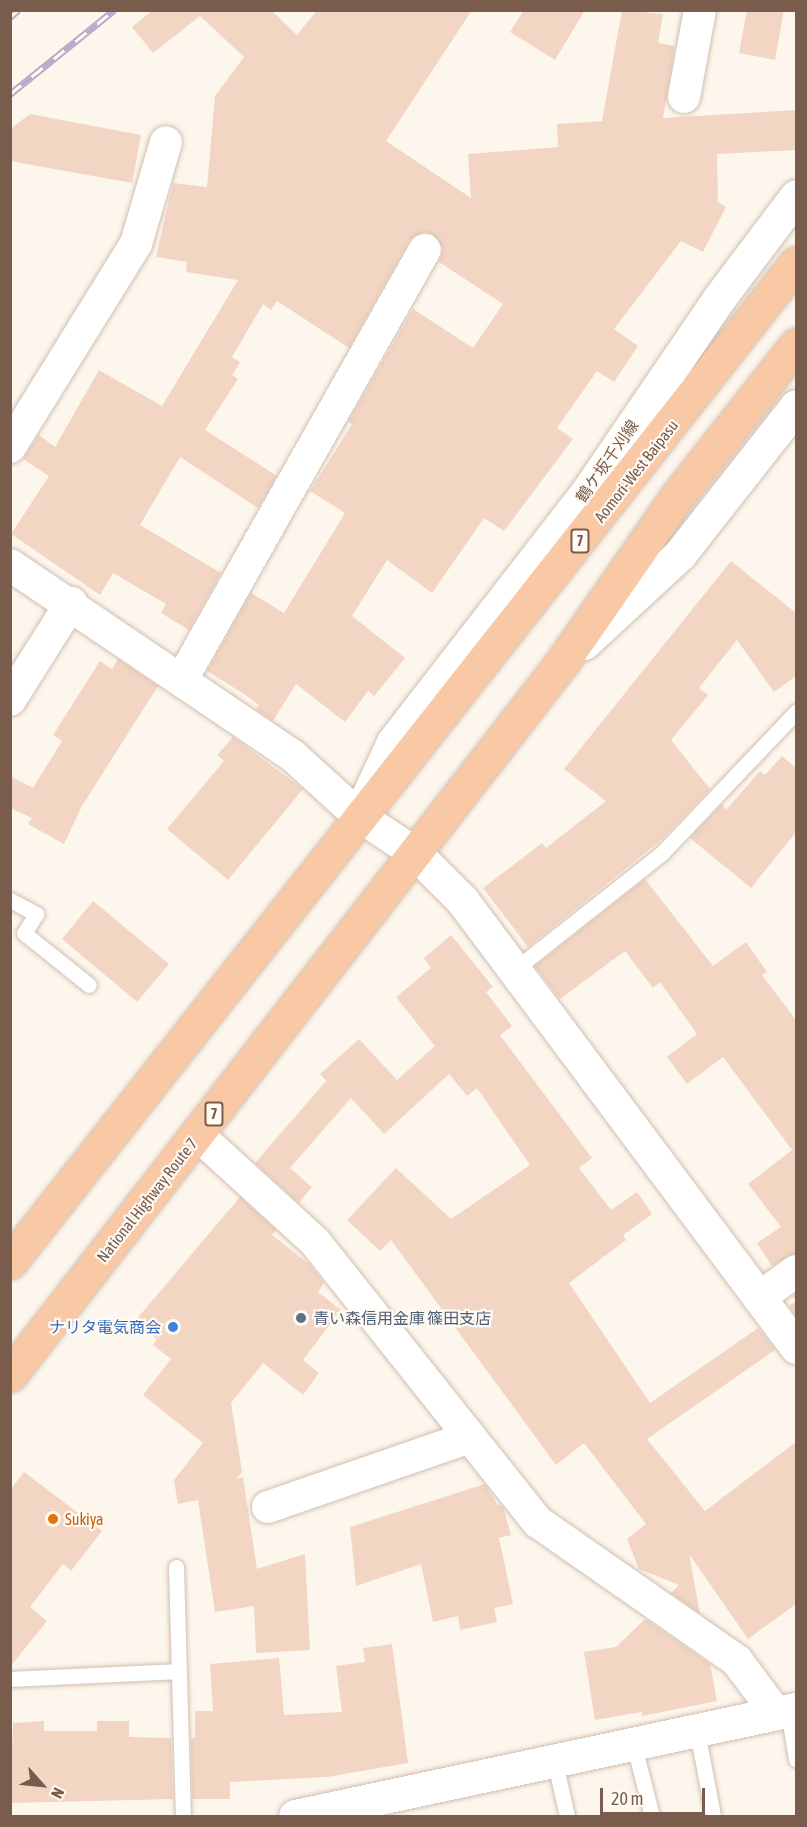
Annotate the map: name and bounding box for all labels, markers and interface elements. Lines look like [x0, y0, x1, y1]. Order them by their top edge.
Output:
street label: 鶴ケ坂千刈線 [572, 416, 642, 506]
street label: Aomori-West Baipasu [590, 416, 682, 526]
road number: 7 [570, 529, 590, 553]
road number: 7 [204, 1102, 224, 1126]
street label: National Highway Route 7 [93, 1134, 201, 1266]
place label: 青い森信用金庫 篠田支店 [313, 1308, 491, 1328]
marker: 青い森信用金庫 篠田支店 [294, 1311, 308, 1325]
place label: ナリタ電気商会 [49, 1317, 161, 1337]
marker: ナリタ電気商会 [166, 1320, 180, 1334]
place label: Sukiya [65, 1509, 104, 1529]
marker: Sukiya [46, 1512, 60, 1526]
north arrow [12, 1755, 72, 1815]
scale bar [603, 1776, 708, 1814]
text: N [48, 1785, 68, 1801]
text: 20 m [611, 1788, 643, 1809]

